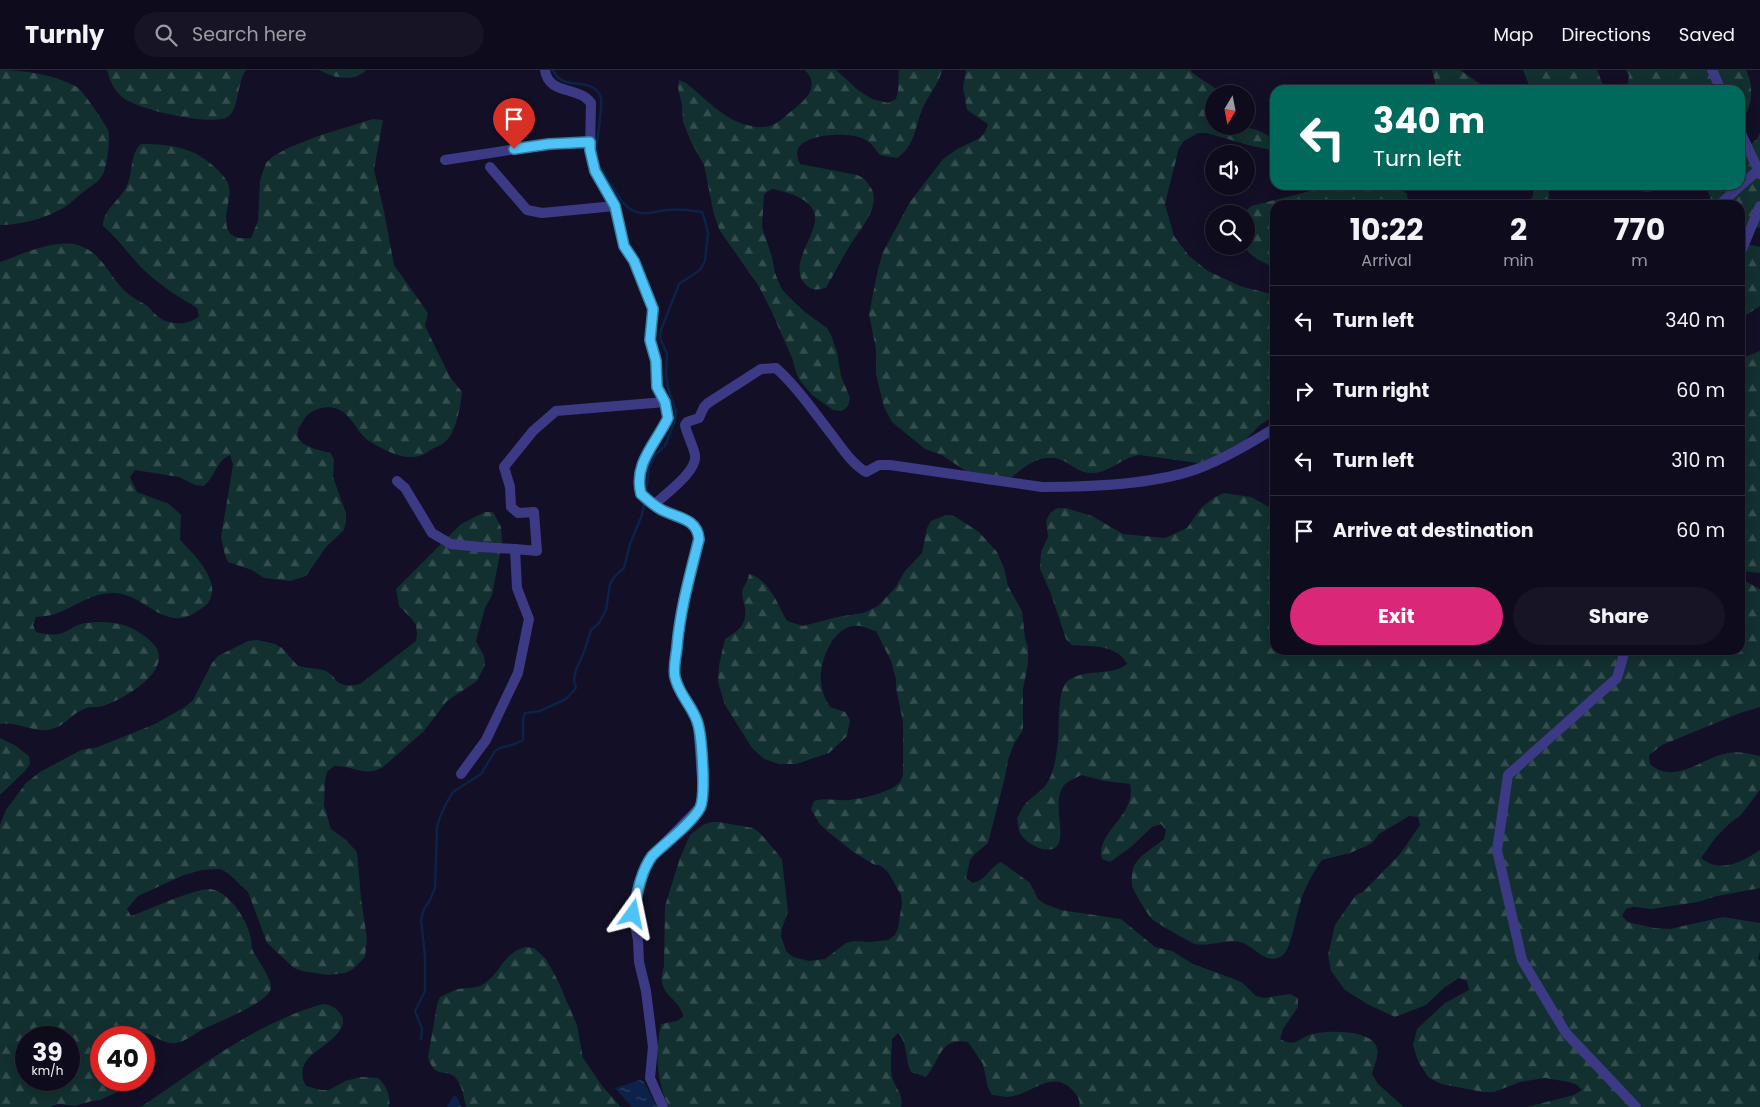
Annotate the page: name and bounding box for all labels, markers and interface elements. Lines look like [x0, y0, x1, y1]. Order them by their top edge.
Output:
search box [134, 12, 484, 57]
text: Turnly [25, 18, 104, 51]
icon: search [152, 21, 180, 49]
text: Search here [192, 21, 307, 48]
text: Map [1494, 22, 1533, 47]
text: Directions [1561, 22, 1651, 47]
text: Saved [1679, 22, 1735, 47]
north arrow [1205, 85, 1255, 135]
map controls [1205, 85, 1255, 255]
text: 340 m [1373, 96, 1485, 145]
pin [493, 98, 535, 149]
icon: arrive [500, 105, 528, 133]
icon: left [1290, 105, 1355, 170]
text: Turn left [1373, 143, 1461, 174]
button: sound [1205, 145, 1255, 195]
button: search [1205, 205, 1255, 255]
text: 10:22 [1350, 208, 1423, 251]
text: 2 [1510, 208, 1527, 251]
text: 770 [1614, 208, 1665, 251]
text: Arrival [1361, 249, 1412, 272]
text: min [1503, 249, 1534, 272]
text: m [1631, 249, 1648, 272]
icon: left [1290, 307, 1318, 335]
text: Turn left [1333, 307, 1414, 334]
text: 340 m [1665, 307, 1725, 334]
icon: right [1290, 377, 1318, 405]
text: Turn right [1333, 377, 1429, 404]
text: 60 m [1676, 377, 1725, 404]
icon: left [1290, 447, 1318, 475]
text: Turn left [1333, 447, 1414, 474]
text: 310 m [1671, 447, 1725, 474]
icon: arrive [1290, 517, 1318, 545]
text: Arrive at destination [1333, 517, 1534, 544]
text: 60 m [1676, 517, 1725, 544]
button: Exit [1290, 587, 1503, 645]
button: Share [1513, 587, 1725, 645]
position arrow [606, 887, 658, 939]
speed limit sign: 40 [90, 1026, 155, 1091]
text: 39 [32, 1035, 63, 1070]
text: km/h [32, 1062, 63, 1079]

